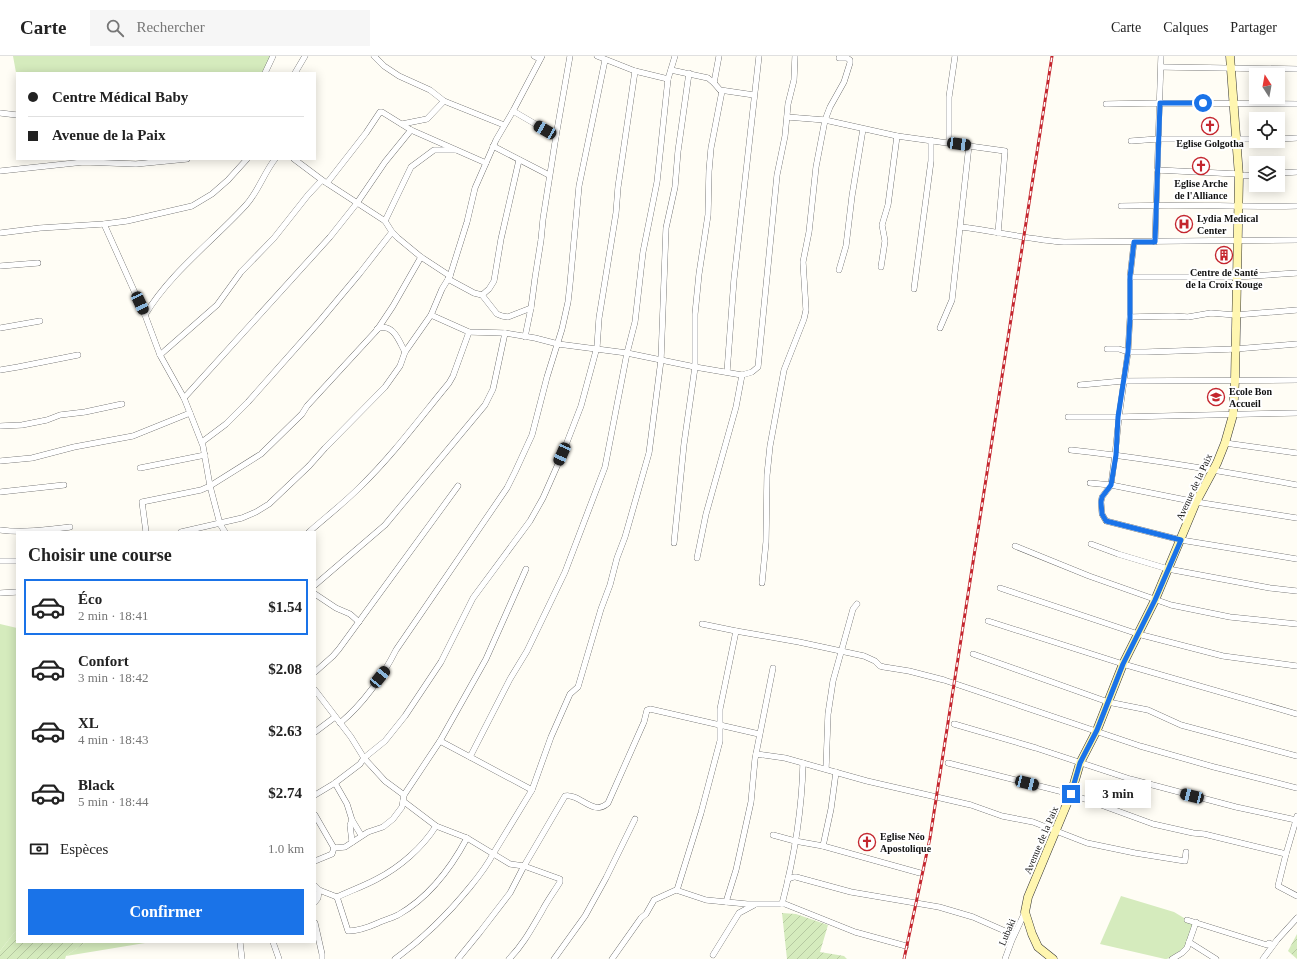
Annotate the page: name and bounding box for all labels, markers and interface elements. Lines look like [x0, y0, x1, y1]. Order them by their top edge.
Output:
search box [90, 10, 370, 46]
text: Carte [20, 17, 66, 38]
icon: search [104, 17, 126, 39]
text: Rechercher [136, 19, 205, 35]
text: Carte [1111, 20, 1141, 35]
text: Calques [1163, 20, 1208, 35]
text: Partager [1230, 20, 1277, 35]
north arrow [1249, 68, 1285, 104]
map controls [1249, 68, 1285, 192]
text: Centre Médical Baby [52, 89, 188, 105]
route start [1194, 94, 1212, 112]
button: locate [1249, 112, 1285, 148]
church icon: Eglise Golgotha [1200, 116, 1220, 136]
car [532, 119, 558, 141]
text: Avenue de la Paix [52, 127, 165, 143]
car [946, 137, 972, 151]
place label: Eglise Golgotha [1176, 138, 1244, 149]
church icon: Eglise Arche de l'Alliance [1191, 156, 1211, 176]
button: layers [1249, 156, 1285, 192]
place label: Eglise Arche de l'Alliance [1174, 178, 1228, 201]
place label: Lydia Medical Center [1197, 213, 1259, 236]
hospital icon: Lydia Medical Center [1174, 214, 1194, 234]
building icon: Centre de Santé de la Croix Rouge [1214, 245, 1234, 265]
place label: Centre de Santé de la Croix Rouge [1186, 267, 1263, 290]
car [129, 290, 151, 316]
place label: Ecole Bon Accueil [1229, 386, 1272, 409]
school or university icon: Ecole Bon Accueil [1206, 387, 1226, 407]
car [552, 441, 572, 467]
street label: Avenue de la Paix [1174, 452, 1214, 522]
text: Choisir une course [28, 545, 172, 565]
icon: car [30, 589, 66, 625]
text: Éco [78, 591, 102, 607]
text: $1.54 [268, 599, 302, 615]
text: 2 min · 18:41 [78, 608, 148, 623]
icon: car [30, 651, 66, 687]
text: Confort [78, 653, 129, 669]
text: $2.08 [268, 661, 302, 677]
car [368, 664, 392, 690]
text: 3 min · 18:42 [78, 670, 148, 685]
icon: car [30, 713, 66, 749]
text: XL [78, 715, 99, 731]
text: $2.63 [268, 723, 302, 739]
text: 4 min · 18:43 [78, 732, 148, 747]
car [1014, 774, 1040, 792]
icon: car [30, 775, 66, 811]
text: Black [78, 777, 115, 793]
callout: 3 min [1085, 780, 1151, 808]
text: $2.74 [268, 785, 302, 801]
route end [1062, 785, 1080, 803]
text: 3 min [1102, 786, 1134, 801]
car [1179, 787, 1205, 805]
text: 5 min · 18:44 [78, 794, 148, 809]
street label: Avenue de la Paix [1022, 805, 1060, 875]
place label: Eglise Néo Apostolique [880, 831, 932, 854]
church icon: Eglise Néo Apostolique [857, 832, 877, 852]
icon: cash [28, 838, 50, 860]
text: Espèces [60, 841, 108, 857]
text: 1.0 km [268, 841, 304, 856]
button: Confirmer [28, 889, 304, 935]
street label: Lubaki [996, 917, 1018, 947]

